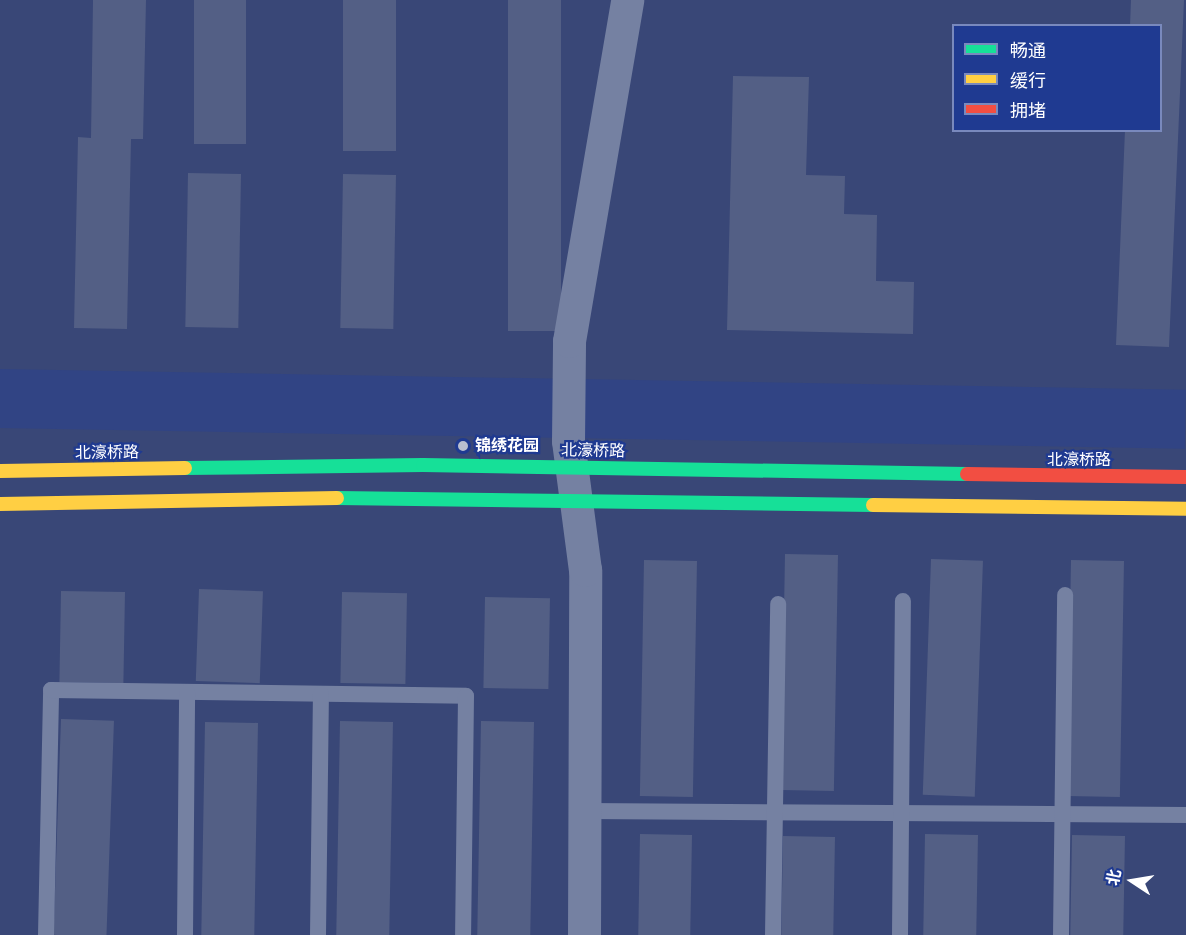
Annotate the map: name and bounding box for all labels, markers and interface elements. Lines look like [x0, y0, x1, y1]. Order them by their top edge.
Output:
legend [952, 24, 1162, 132]
text: 畅通 [1010, 40, 1046, 62]
text: 缓行 [1010, 70, 1046, 92]
text: 拥堵 [1010, 100, 1046, 122]
place label: 锦绣花园 [475, 436, 539, 456]
marker: 锦绣花园 [456, 439, 470, 453]
street label: 北濠桥路 [561, 441, 625, 461]
street label: 北濠桥路 [75, 443, 139, 463]
street label: 北濠桥路 [1047, 450, 1111, 470]
north arrow [1102, 851, 1162, 911]
text: 北 [1103, 867, 1125, 887]

